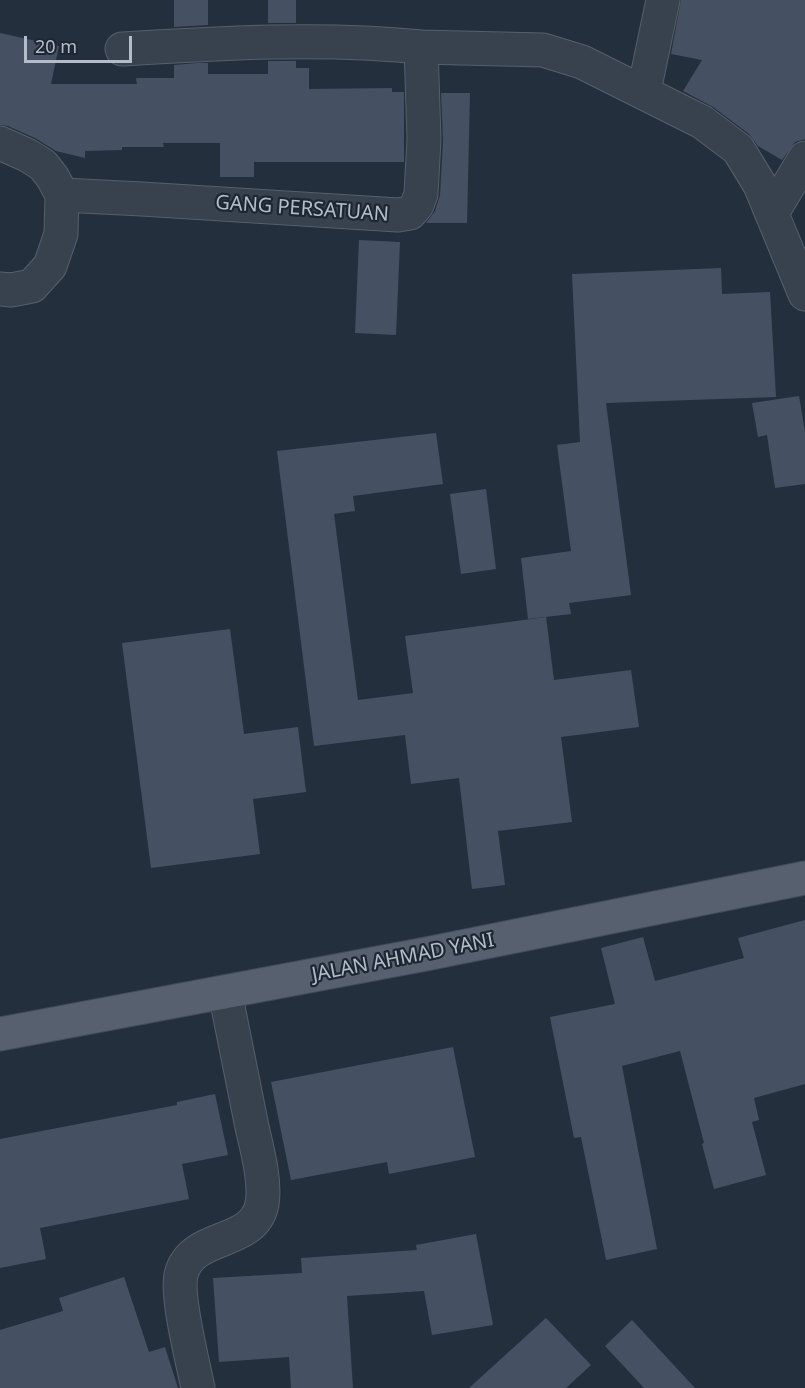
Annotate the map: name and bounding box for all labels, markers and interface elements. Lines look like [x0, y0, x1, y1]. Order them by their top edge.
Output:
scale bar [27, 24, 135, 62]
text: 20 m [35, 34, 77, 58]
street label: GANG PERSATUAN [214, 191, 390, 227]
street label: JALAN AHMAD YANI [310, 929, 496, 987]

